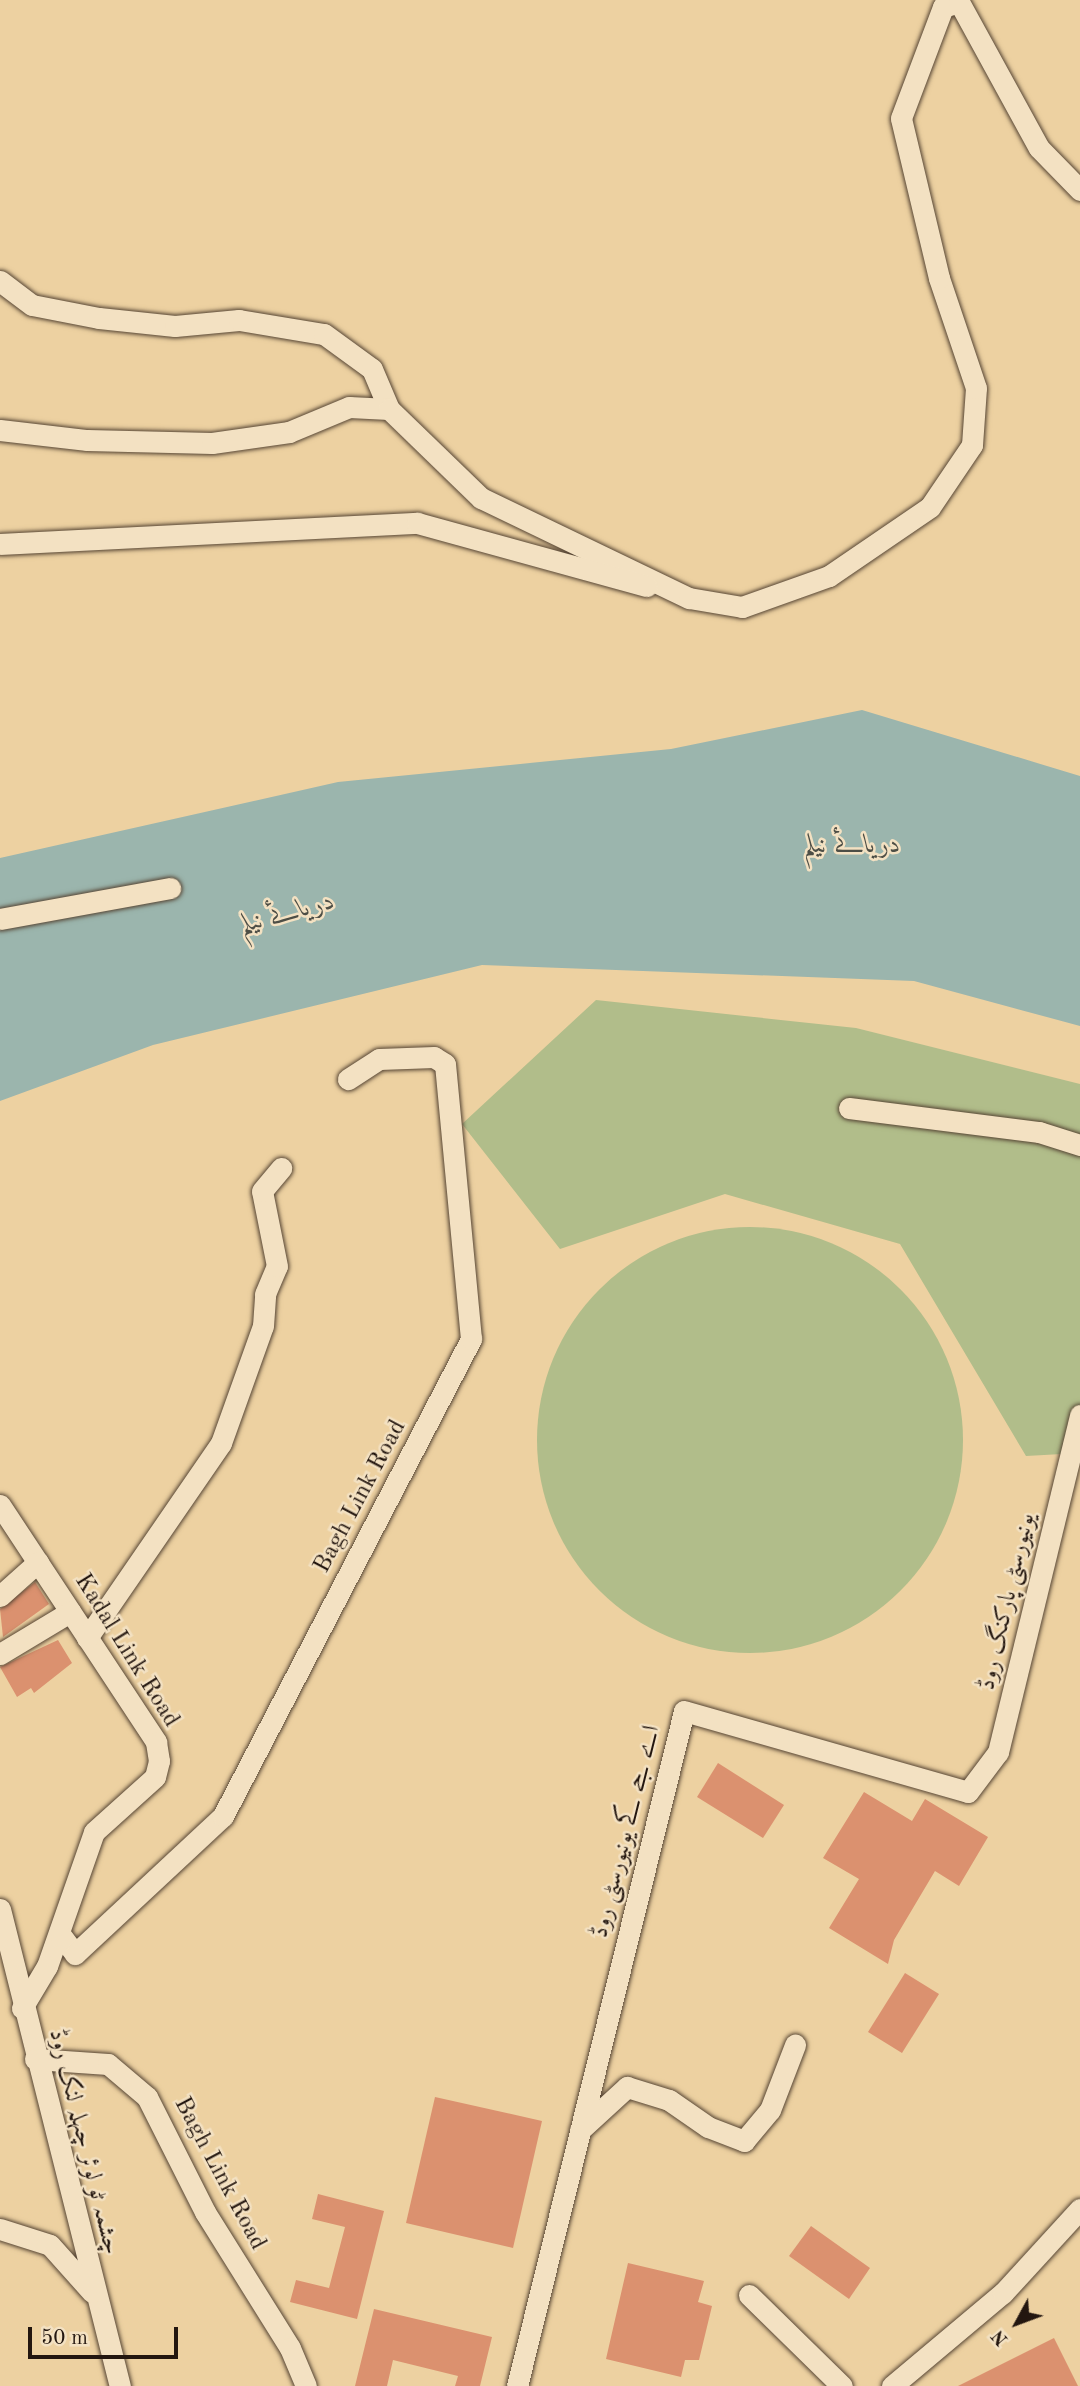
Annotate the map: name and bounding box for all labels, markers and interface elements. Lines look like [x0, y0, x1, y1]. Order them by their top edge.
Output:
water label: دریائے نیلم [803, 830, 901, 862]
water label: دریائے نیلم [236, 886, 338, 942]
street label: Bagh Link Road [309, 1415, 413, 1579]
street label: یونیورسٹی پارکنگ روڈ [974, 1511, 1042, 1693]
street label: Kadal Link Road [67, 1569, 185, 1733]
street label: اے جے کے یونیورسٹی روڈ [587, 1723, 667, 1941]
street label: چشمہ ٹو لوئر چہلہ لنک روڈ [41, 2026, 125, 2258]
street label: Bagh Link Road [167, 2092, 271, 2256]
north arrow [982, 2288, 1052, 2358]
scale bar [32, 2312, 182, 2356]
text: N [989, 2325, 1013, 2349]
text: 50 m [41, 2328, 88, 2349]

